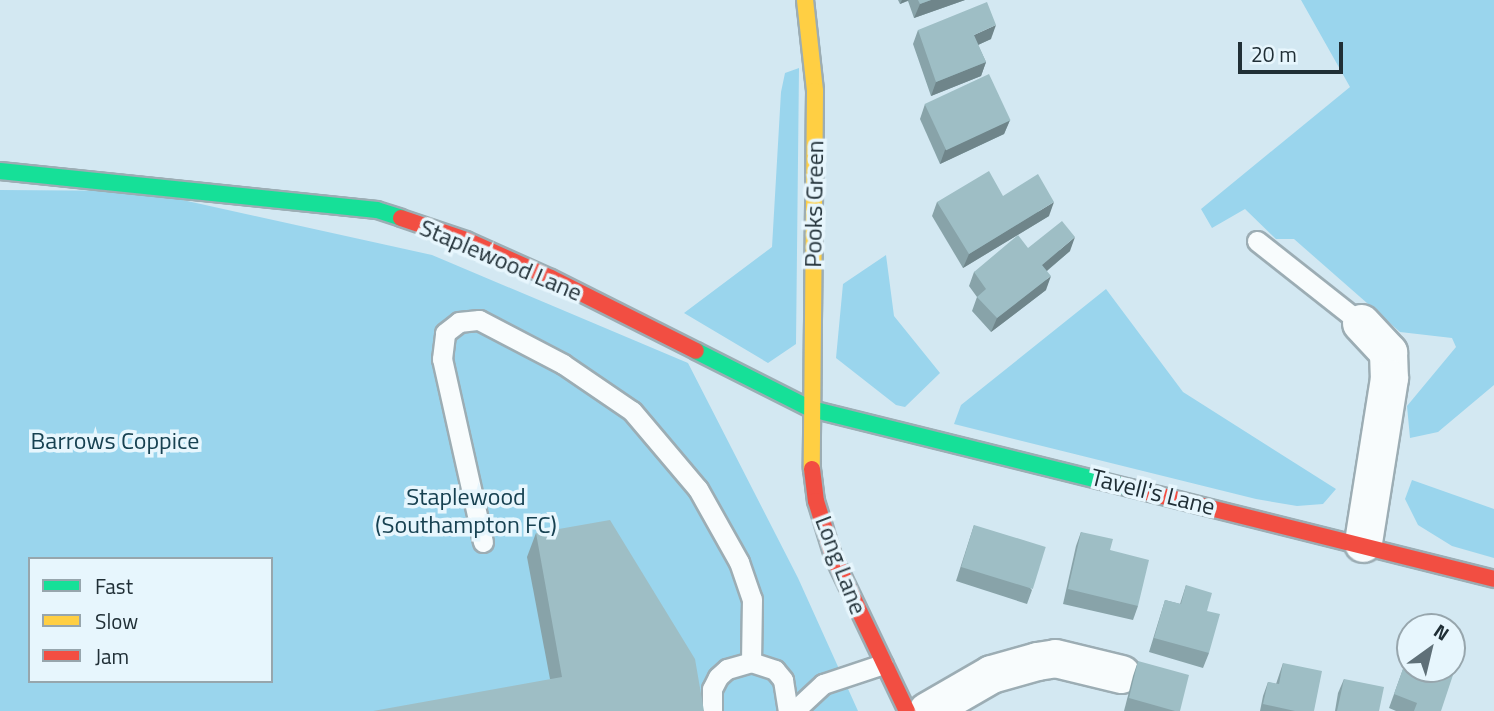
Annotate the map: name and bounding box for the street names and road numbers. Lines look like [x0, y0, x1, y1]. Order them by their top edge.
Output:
street label: Pooks Green [798, 140, 830, 268]
street label: Staplewood Lane [416, 213, 586, 307]
street label: Tavell's Lane [1088, 463, 1218, 521]
street label: Long Lane [809, 512, 873, 618]

